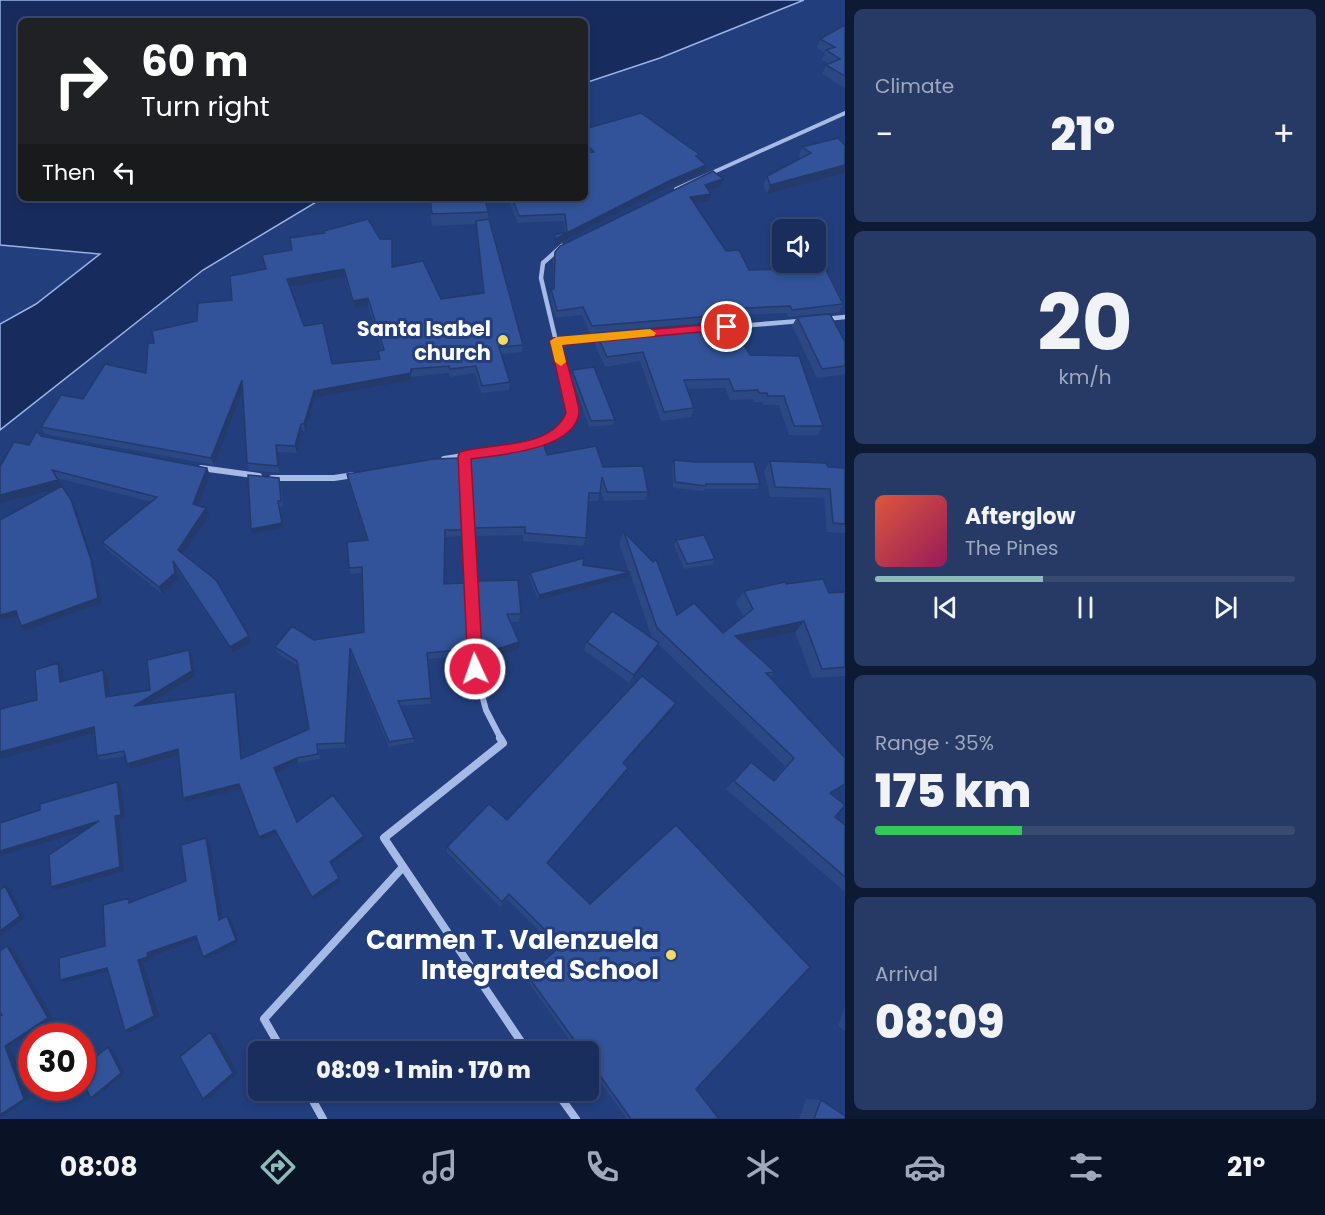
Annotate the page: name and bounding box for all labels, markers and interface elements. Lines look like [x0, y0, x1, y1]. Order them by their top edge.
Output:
text: 60 m [141, 32, 249, 91]
icon: right [42, 42, 120, 120]
text: Climate [875, 72, 954, 100]
text: Turn right [141, 88, 270, 125]
text: 21° [1051, 103, 1115, 166]
text: − [875, 111, 893, 158]
text: + [1272, 111, 1295, 158]
icon: left [108, 156, 141, 189]
text: Then [42, 157, 96, 188]
map controls [772, 219, 826, 273]
button: sound [772, 219, 826, 273]
text: 20 [1037, 268, 1133, 377]
pin [701, 301, 752, 352]
icon: arrive [710, 310, 743, 343]
place label: Santa Isabel church [357, 314, 491, 367]
marker: Santa Isabel church [496, 333, 510, 347]
text: km/h [1058, 363, 1112, 391]
text: Afterglow [965, 501, 1076, 532]
text: The Pines [965, 534, 1059, 562]
icon: previous [929, 591, 962, 624]
icon: pause [1069, 591, 1102, 624]
icon: next [1209, 591, 1242, 624]
position arrow [443, 637, 507, 701]
text: Range · 35% [875, 729, 994, 757]
text: 175 km [875, 760, 1031, 823]
place label: Carmen T. Valenzuela Integrated School [366, 922, 659, 988]
marker: Carmen T. Valenzuela Integrated School [664, 948, 678, 962]
text: Arrival [875, 960, 938, 988]
text: 08:09 [875, 991, 1004, 1054]
speed limit sign: 30 [18, 1023, 96, 1101]
text: 08:09 · 1 min · 170 m [316, 1055, 531, 1086]
icon: directions [257, 1146, 299, 1188]
icon: music [419, 1146, 461, 1188]
icon: phone [581, 1146, 623, 1188]
icon: climate [742, 1146, 784, 1188]
icon: car [904, 1146, 946, 1188]
icon: filters [1065, 1146, 1107, 1188]
text: 08:08 [60, 1148, 138, 1185]
text: 21° [1227, 1148, 1265, 1185]

